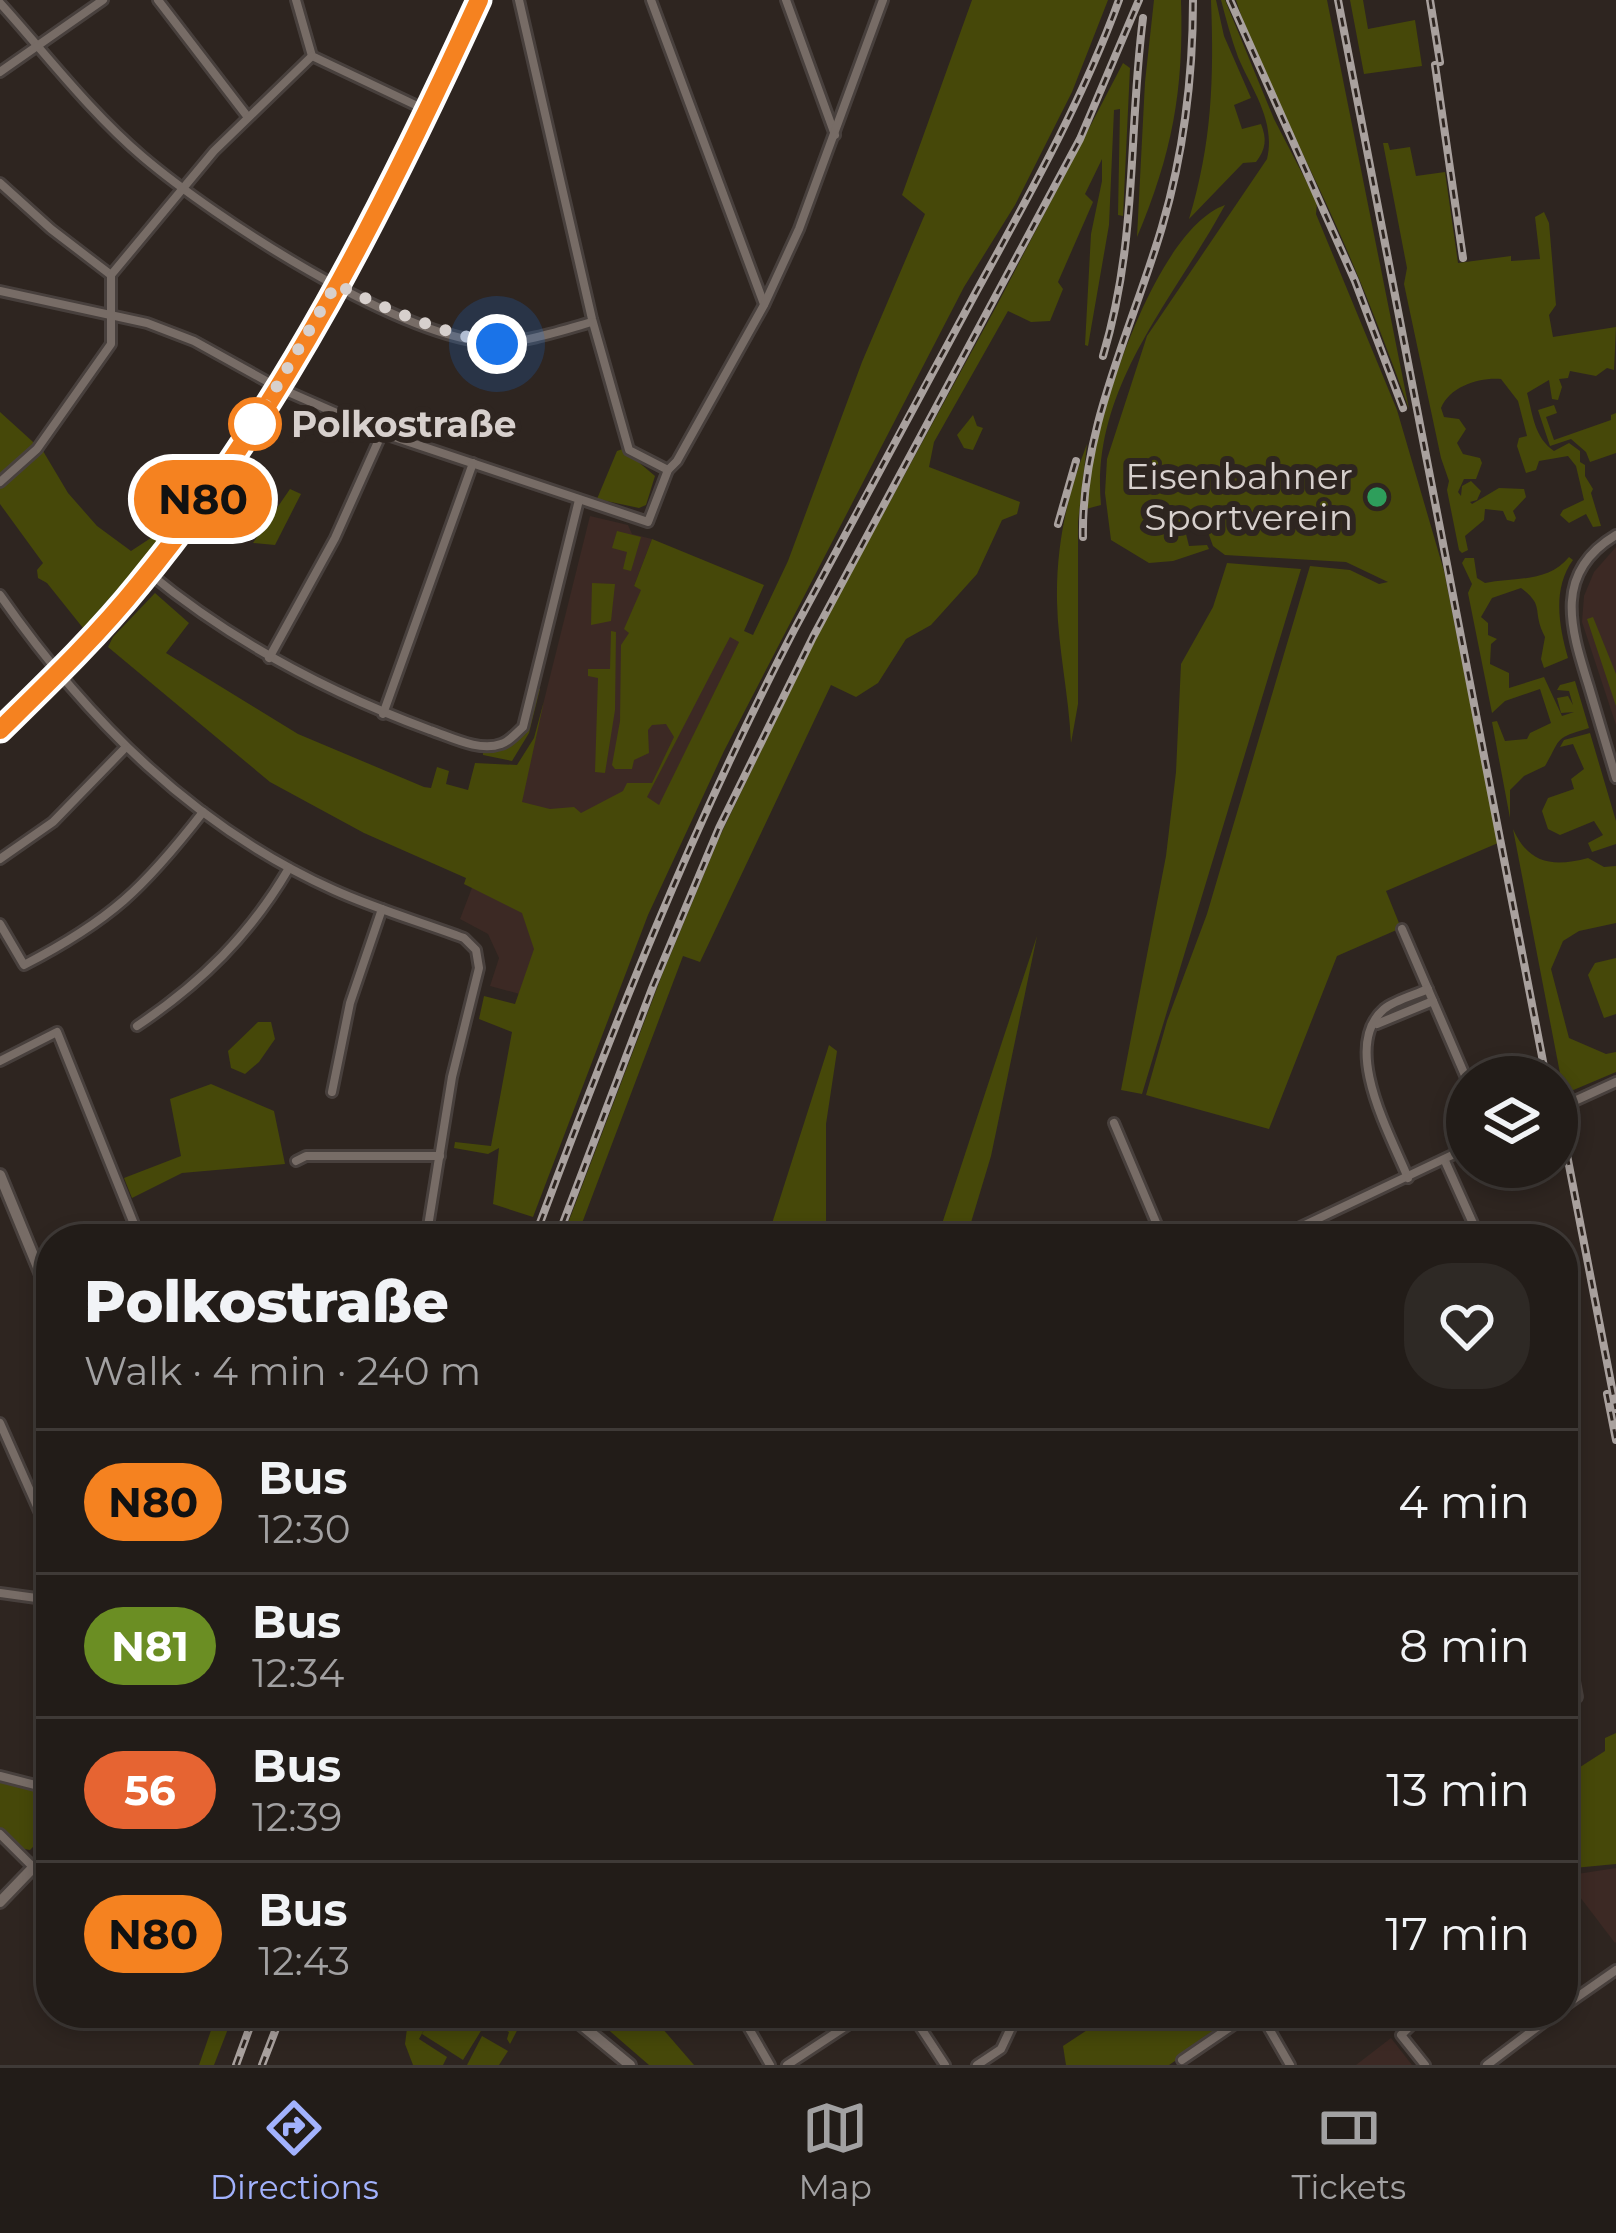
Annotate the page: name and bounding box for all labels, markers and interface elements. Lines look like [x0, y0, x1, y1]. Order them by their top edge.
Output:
your location [467, 314, 527, 374]
marker: Polkostraße [230, 399, 280, 449]
place label: Polkostraße [291, 402, 516, 446]
place label: Eisenbahner Sportverein [1125, 454, 1353, 539]
line badge: N80 [134, 460, 272, 538]
text: N80 [158, 473, 248, 525]
marker: Eisenbahner Sportverein [1364, 484, 1390, 510]
map controls [1446, 1056, 1578, 1188]
button: layers [1446, 1056, 1578, 1188]
button: heart [1404, 1263, 1530, 1389]
text: Polkostraße [84, 1267, 449, 1336]
text: Walk · 4 min · 240 m [84, 1347, 481, 1395]
text: Bus [258, 1450, 347, 1505]
text: 4 min [1398, 1474, 1530, 1529]
text: N80 [108, 1476, 198, 1528]
text: 12:30 [258, 1505, 351, 1553]
text: Bus [252, 1594, 341, 1649]
text: 8 min [1399, 1618, 1530, 1673]
text: N81 [111, 1620, 189, 1672]
text: 12:34 [252, 1649, 344, 1697]
text: Bus [252, 1738, 341, 1793]
text: 13 min [1386, 1762, 1530, 1817]
text: 56 [124, 1764, 176, 1816]
text: 12:39 [252, 1793, 342, 1841]
text: Bus [258, 1882, 347, 1937]
text: 17 min [1385, 1906, 1530, 1961]
text: N80 [108, 1908, 198, 1960]
text: 12:43 [258, 1937, 350, 1985]
tab: Directions [210, 2095, 379, 2207]
tab: Map [799, 2095, 872, 2207]
tab: Tickets [1292, 2095, 1406, 2207]

